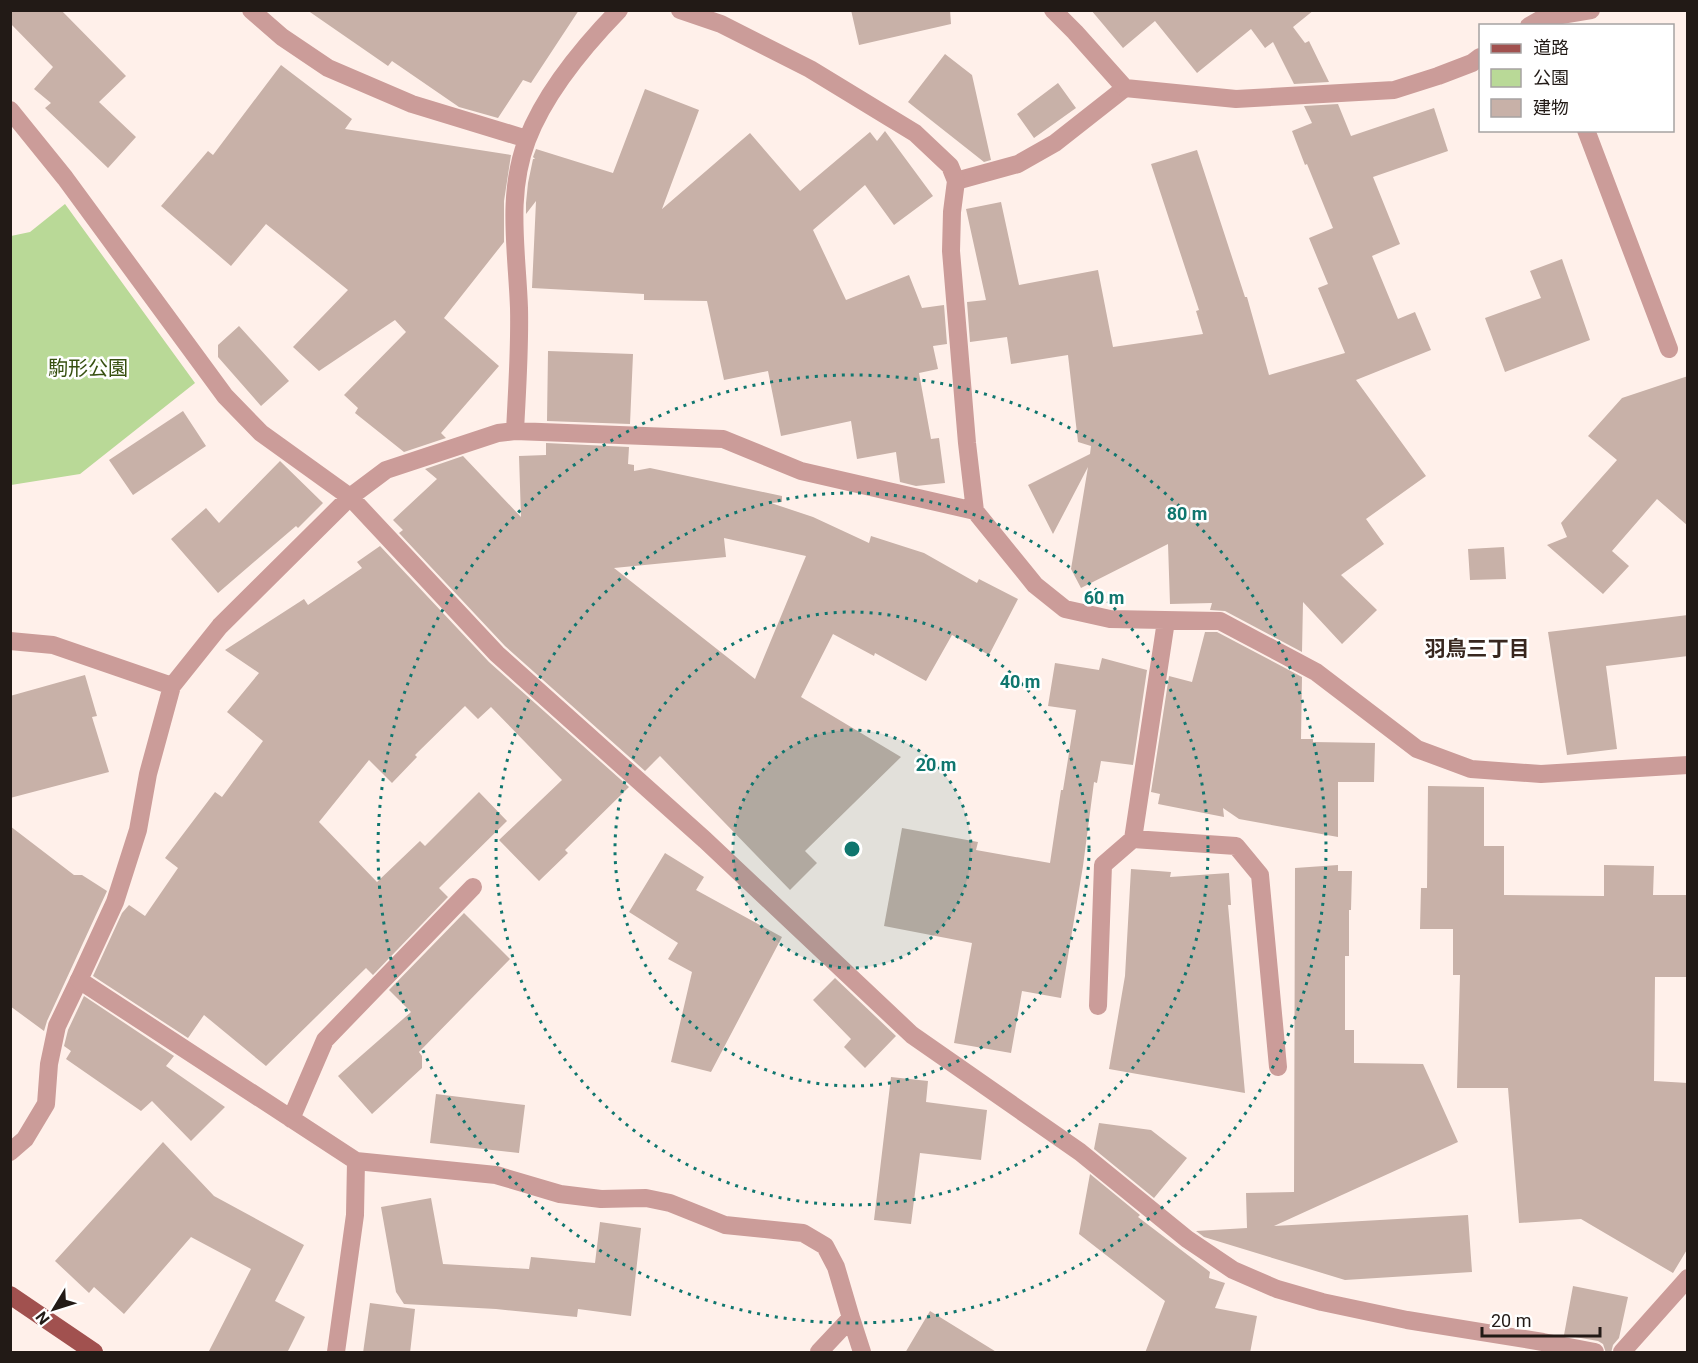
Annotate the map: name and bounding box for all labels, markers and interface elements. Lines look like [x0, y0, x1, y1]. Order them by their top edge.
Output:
legend [1479, 24, 1674, 132]
text: 道路 [1533, 37, 1569, 58]
text: 公園 [1533, 67, 1569, 88]
text: 建物 [1533, 97, 1569, 118]
park label: 駒形公園 [48, 356, 128, 380]
text: 80 m [1167, 503, 1207, 524]
text: 60 m [1084, 587, 1124, 608]
district label: 羽鳥三丁目 [1425, 637, 1530, 661]
text: 40 m [1000, 671, 1040, 692]
text: 20 m [916, 754, 956, 775]
centre of rings [842, 839, 862, 859]
north arrow [24, 1279, 84, 1339]
scale bar [1482, 1300, 1600, 1338]
text: N [32, 1308, 54, 1328]
text: 20 m [1491, 1310, 1531, 1331]

